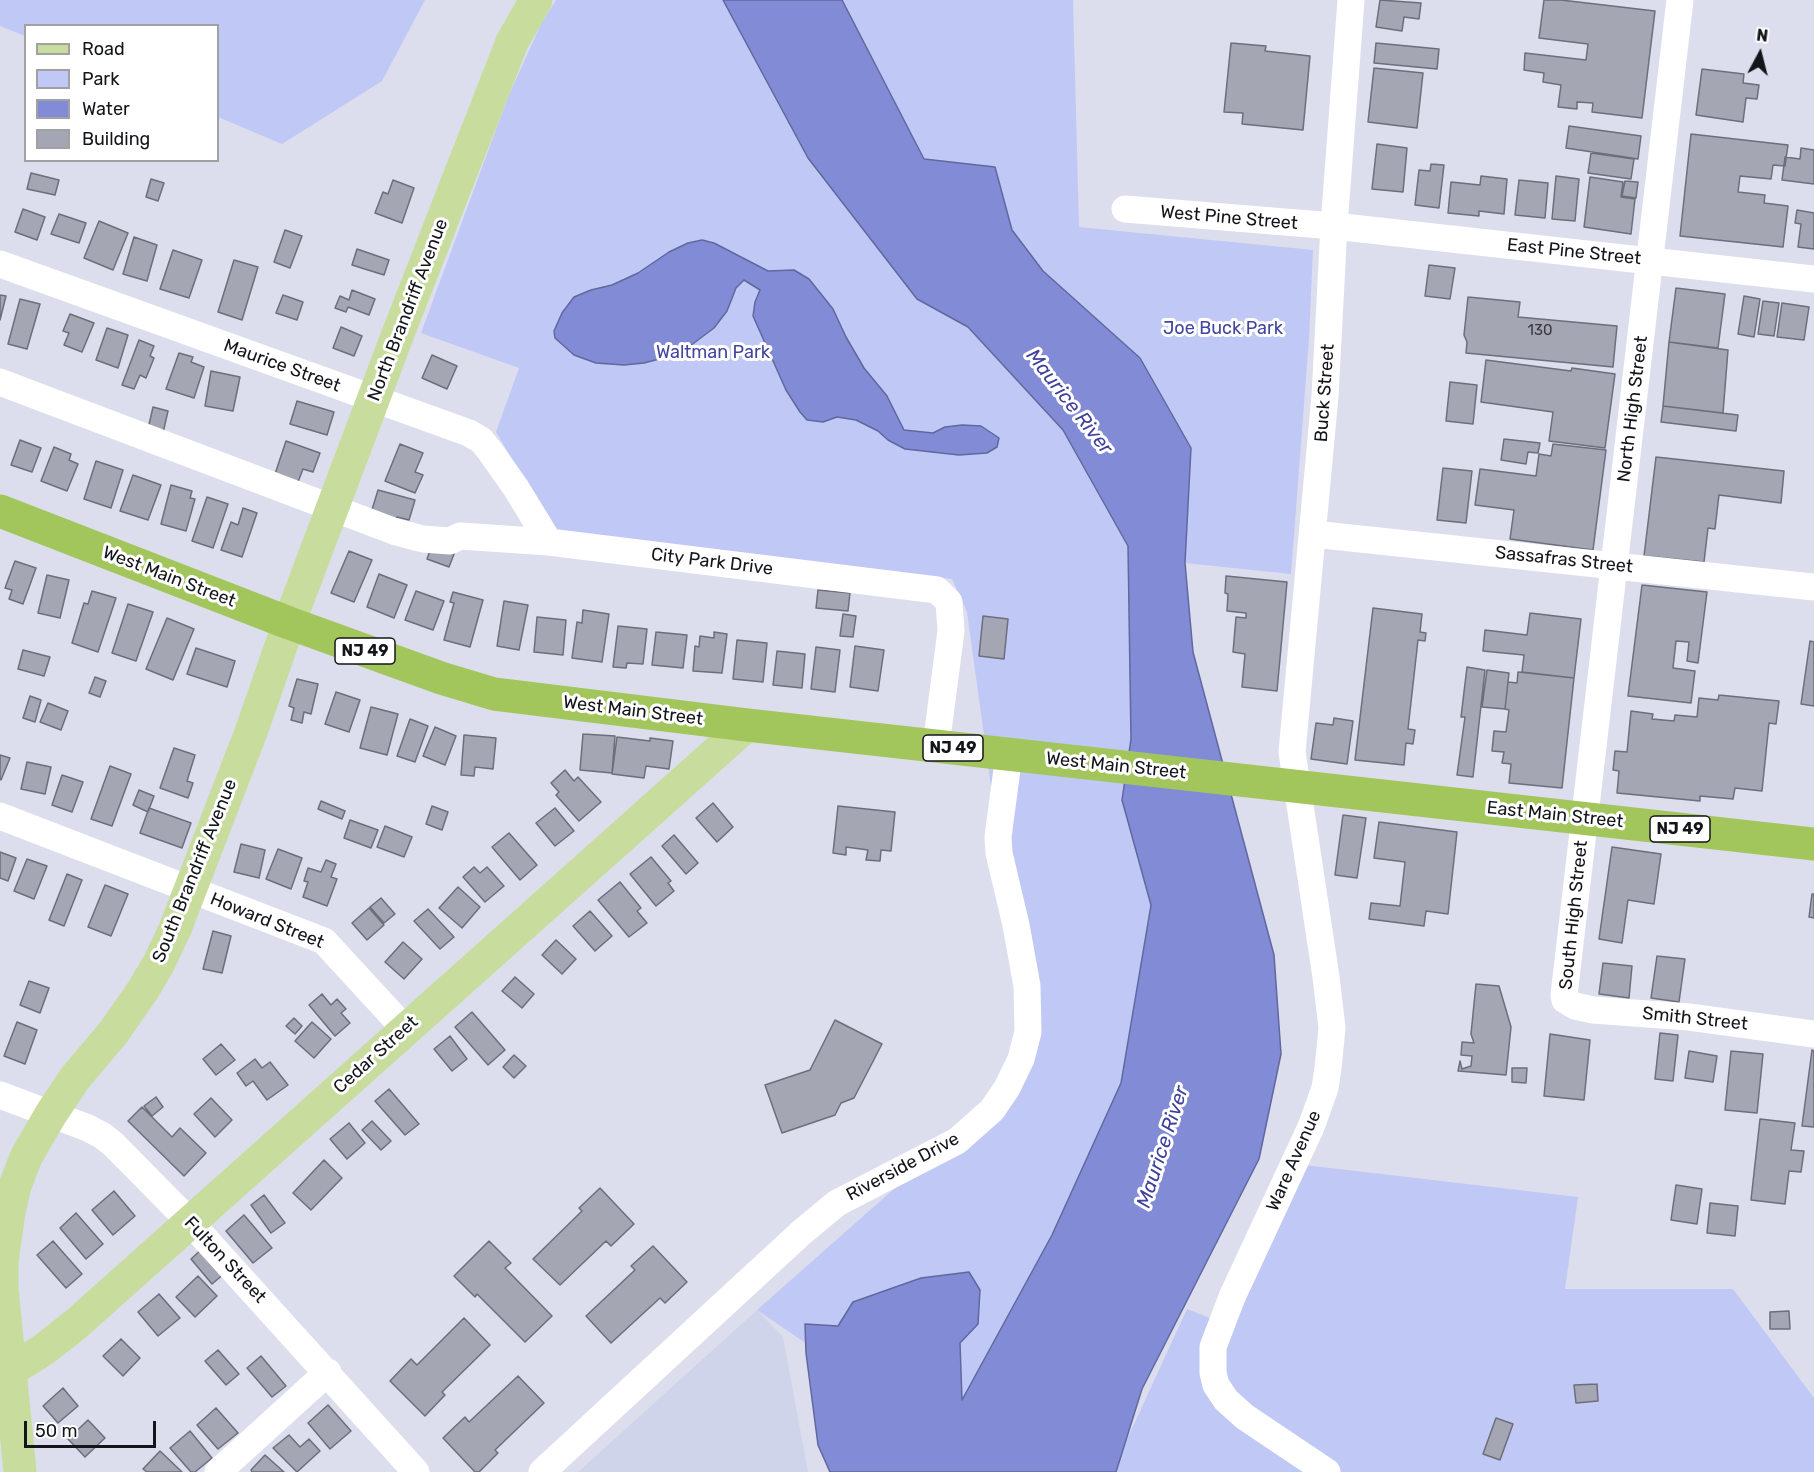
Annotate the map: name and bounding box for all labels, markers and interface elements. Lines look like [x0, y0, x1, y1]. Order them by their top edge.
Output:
legend [24, 24, 219, 162]
north arrow [1730, 24, 1790, 84]
text: N [1755, 26, 1769, 46]
text: Road [82, 38, 125, 60]
text: Park [82, 68, 119, 90]
text: Water [82, 98, 130, 120]
text: Building [82, 128, 150, 150]
street label: West Pine Street [1159, 201, 1299, 235]
street label: North Brandriff Avenue [363, 216, 453, 404]
street label: East Pine Street [1506, 234, 1642, 270]
park label: Joe Buck Park [1163, 318, 1283, 340]
house number: 130 [1528, 322, 1552, 340]
street label: Maurice Street [221, 335, 343, 397]
street label: North High Street [1613, 335, 1653, 483]
park label: Waltman Park [656, 342, 770, 364]
street label: Buck Street [1311, 343, 1339, 443]
water label: Maurice River [1021, 345, 1117, 459]
street label: West Main Street [99, 542, 239, 612]
street label: Sassafras Street [1494, 542, 1634, 578]
street label: City Park Drive [650, 544, 774, 580]
road number: NJ 49 [335, 638, 395, 664]
street label: West Main Street [562, 692, 704, 730]
road number: NJ 49 [923, 735, 983, 761]
street label: West Main Street [1045, 748, 1187, 784]
street label: South Brandriff Avenue [148, 776, 242, 966]
street label: East Main Street [1486, 797, 1624, 833]
road number: NJ 49 [1650, 816, 1710, 842]
street label: South High Street [1555, 839, 1593, 991]
street label: Howard Street [207, 888, 327, 954]
street label: Smith Street [1641, 1003, 1749, 1035]
street label: Cedar Street [329, 1012, 423, 1098]
water label: Maurice River [1132, 1083, 1194, 1211]
street label: Ware Avenue [1262, 1107, 1326, 1215]
street label: Riverside Drive [843, 1128, 963, 1206]
street label: Fulton Street [180, 1212, 270, 1308]
scale bar [27, 1409, 159, 1447]
text: 50 m [35, 1420, 78, 1442]

